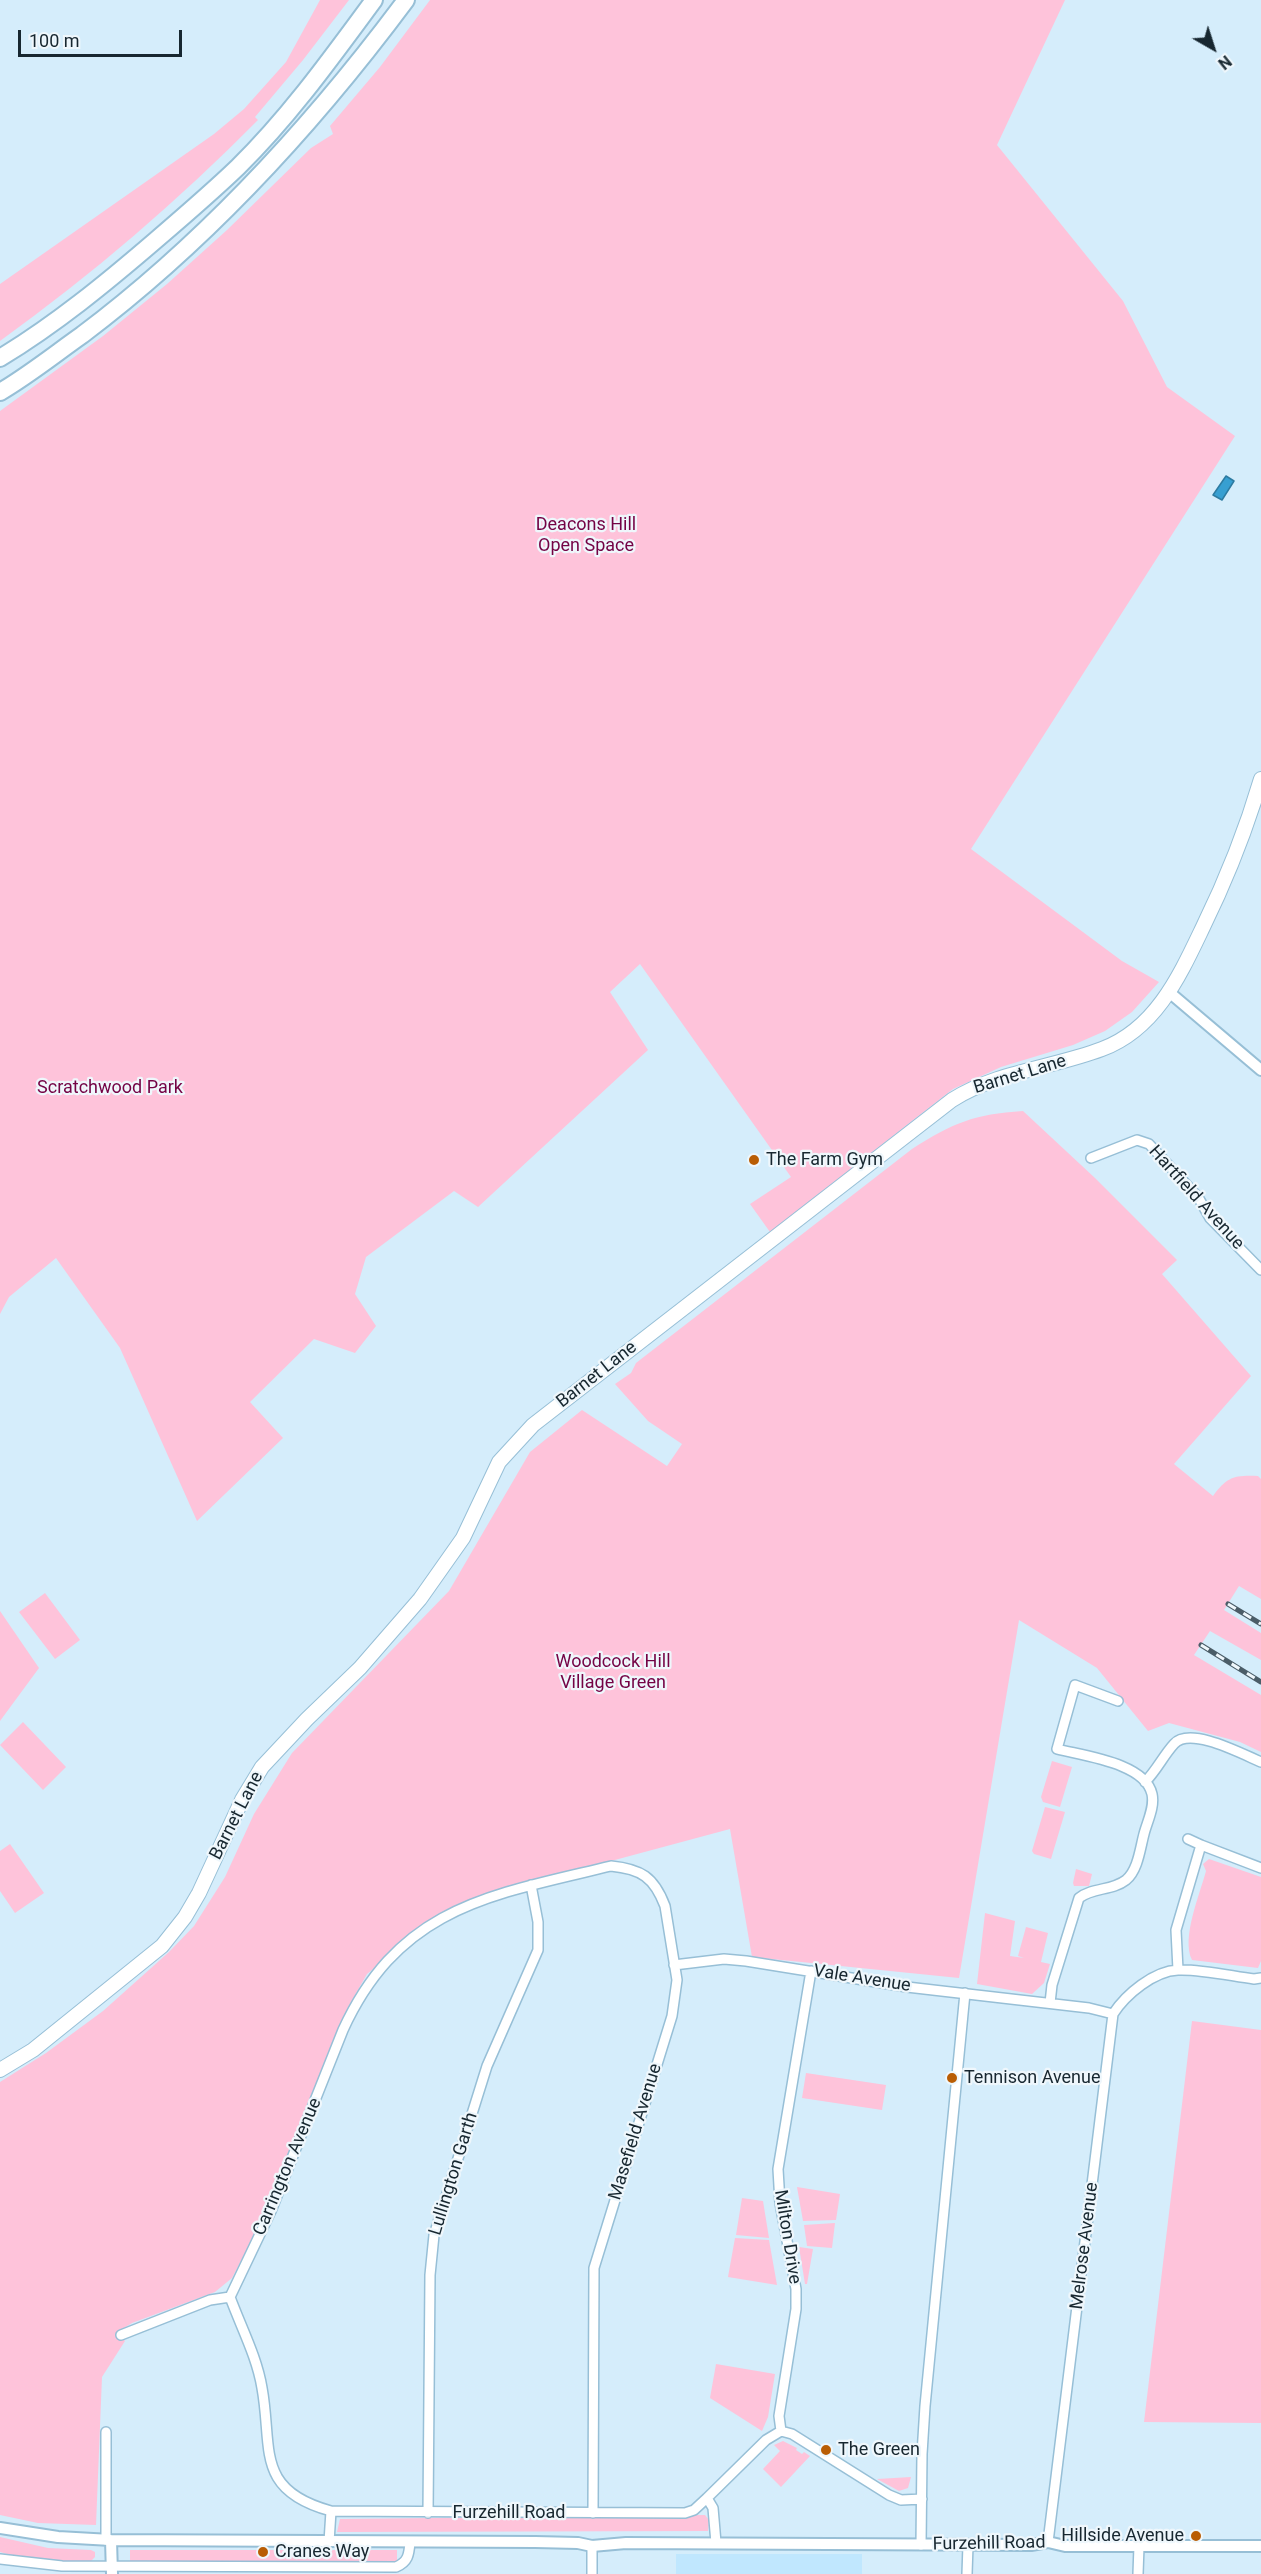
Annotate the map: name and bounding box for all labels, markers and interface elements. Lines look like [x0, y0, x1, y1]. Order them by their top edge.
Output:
scale bar [21, 18, 184, 56]
north arrow [1183, 18, 1243, 78]
text: 100 m [29, 30, 80, 51]
text: N [1214, 51, 1235, 73]
park label: Deacons Hill Open Space [536, 514, 636, 556]
street label: Barnet Lane [971, 1051, 1069, 1099]
park label: Scratchwood Park [37, 1077, 183, 1099]
street label: Hartfield Avenue [1144, 1142, 1248, 1254]
place label: The Farm Gym [766, 1149, 883, 1171]
marker: The Farm Gym [747, 1153, 761, 1167]
street label: Barnet Lane [553, 1337, 641, 1413]
park label: Woodcock Hill Village Green [555, 1651, 671, 1694]
street label: Barnet Lane [206, 1768, 268, 1864]
street label: Vale Avenue [812, 1961, 912, 1997]
street label: Masefield Avenue [605, 2061, 667, 2203]
place label: Tennison Avenue [964, 2067, 1100, 2089]
marker: Tennison Avenue [945, 2071, 959, 2085]
street label: Carrington Avenue [249, 2095, 327, 2239]
street label: Lullington Garth [425, 2110, 483, 2238]
street label: Melrose Avenue [1066, 2181, 1104, 2311]
street label: Milton Drive [769, 2188, 805, 2286]
place label: The Green [838, 2439, 920, 2461]
marker: The Green [819, 2443, 833, 2457]
street label: Furzehill Road [453, 2502, 565, 2524]
place label: Hillside Avenue [1061, 2525, 1184, 2547]
marker: Hillside Avenue [1189, 2529, 1203, 2543]
street label: Furzehill Road [932, 2532, 1046, 2556]
place label: Cranes Way [275, 2541, 369, 2563]
marker: Cranes Way [256, 2545, 270, 2559]

